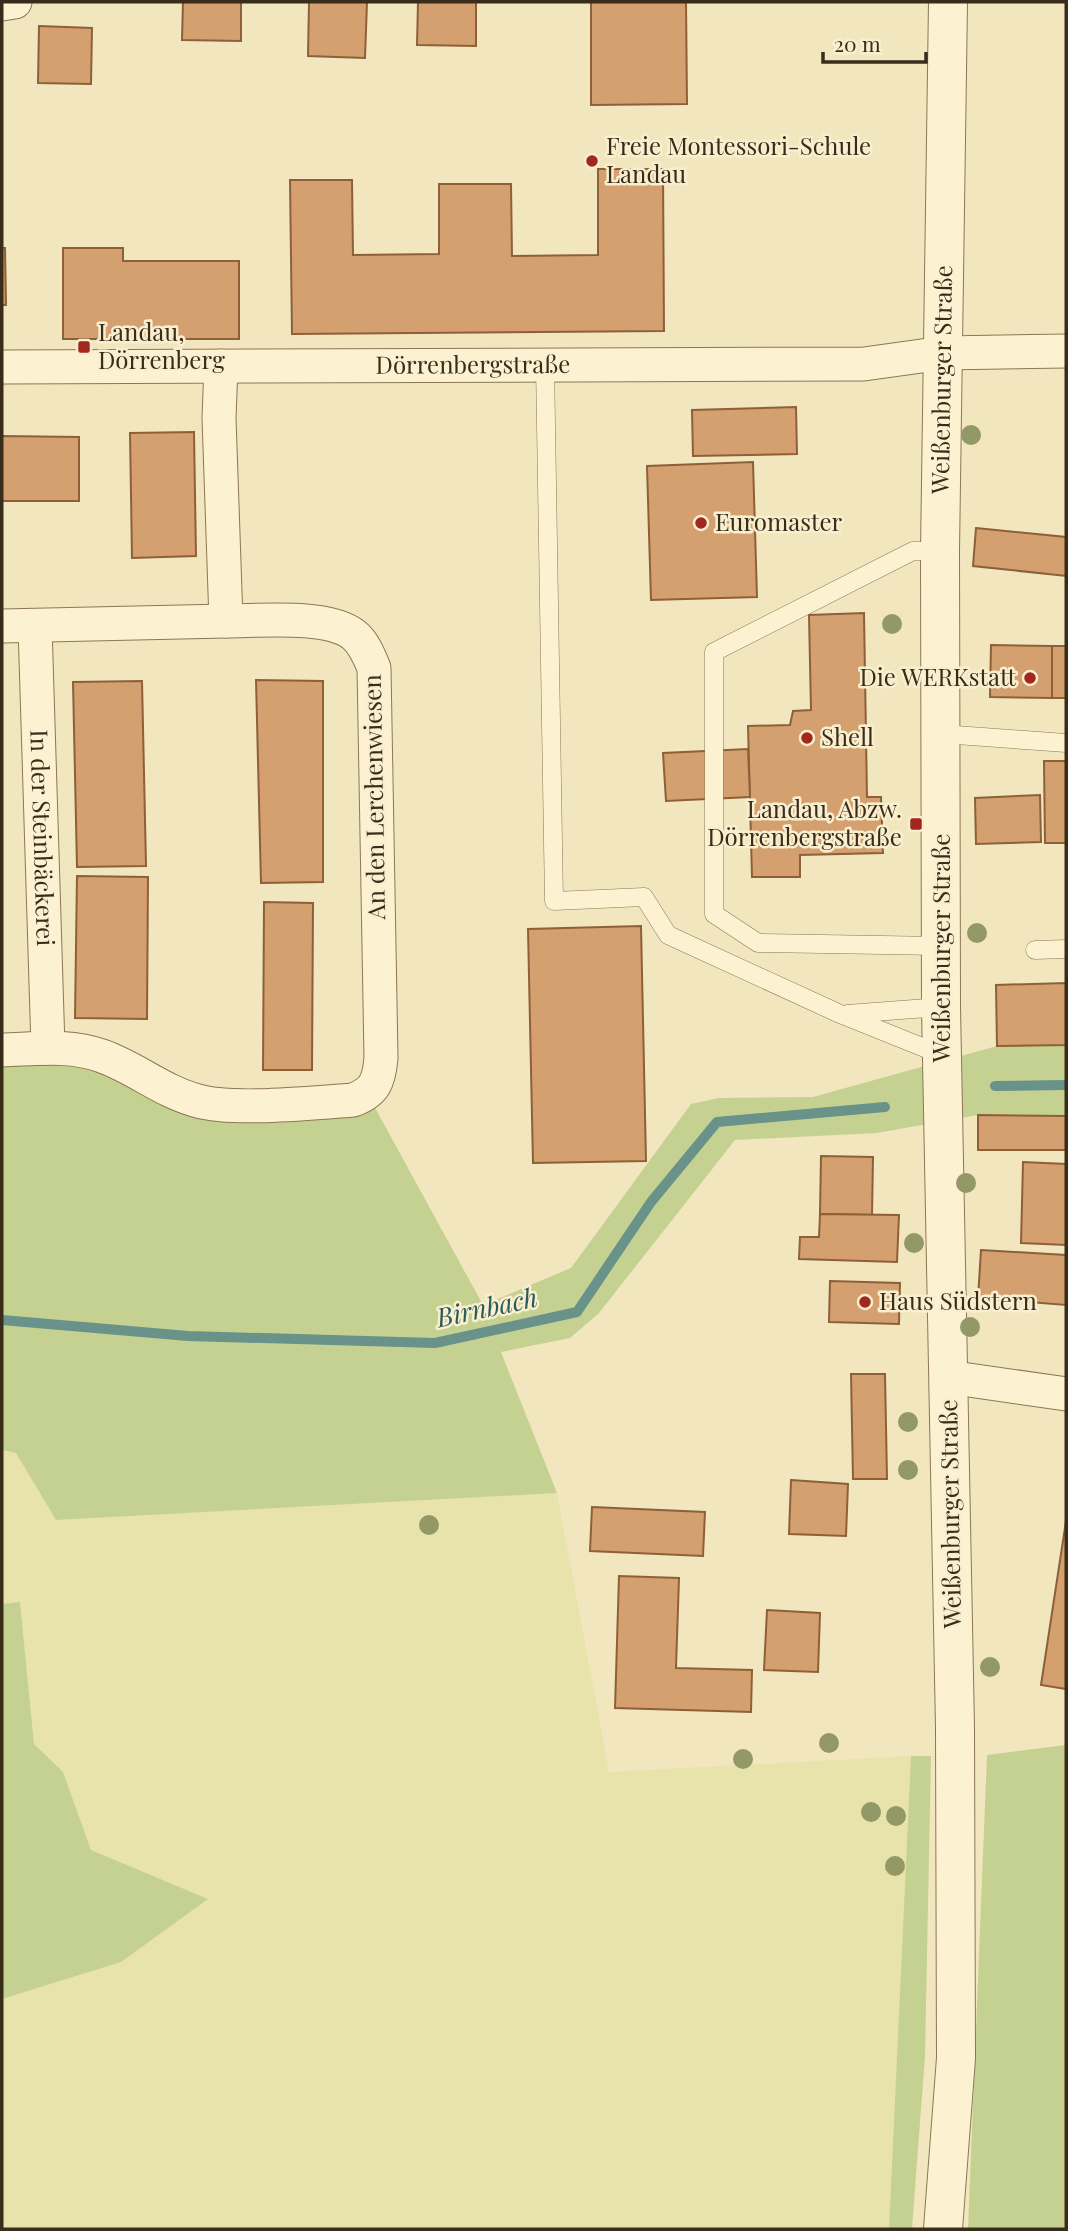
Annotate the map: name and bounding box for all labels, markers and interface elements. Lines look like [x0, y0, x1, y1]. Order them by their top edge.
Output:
scale bar [823, 21, 926, 65]
text: 20 m [834, 29, 881, 57]
place label: Freie Montessori-Schule Landau [606, 129, 871, 189]
marker: Freie Montessori-Schule Landau [584, 153, 600, 169]
street label: Weißenburger Straße [923, 265, 958, 495]
place label: Landau, Dörrenberg [98, 315, 225, 375]
marker: Landau, Dörrenberg [76, 339, 92, 355]
street label: Dörrenbergstraße [375, 347, 570, 380]
place label: Euromaster [715, 505, 843, 537]
marker: Euromaster [693, 515, 709, 531]
place label: Die WERKstatt [859, 660, 1017, 692]
marker: Die WERKstatt [1022, 670, 1038, 686]
street label: An den Lerchenwiesen [355, 674, 391, 921]
place label: Shell [821, 720, 874, 752]
street label: In der Steinbäckerei [24, 729, 63, 947]
marker: Shell [799, 730, 815, 746]
place label: Landau, Abzw. Dörrenbergstraße [707, 792, 902, 852]
marker: Landau, Abzw. Dörrenbergstraße [908, 816, 924, 832]
street label: Weißenburger Straße [924, 834, 956, 1063]
water label: Birnbach [432, 1279, 540, 1334]
place label: Haus Südstern [879, 1284, 1037, 1316]
marker: Haus Südstern [857, 1294, 873, 1310]
street label: Weißenburger Straße [931, 1399, 967, 1630]

